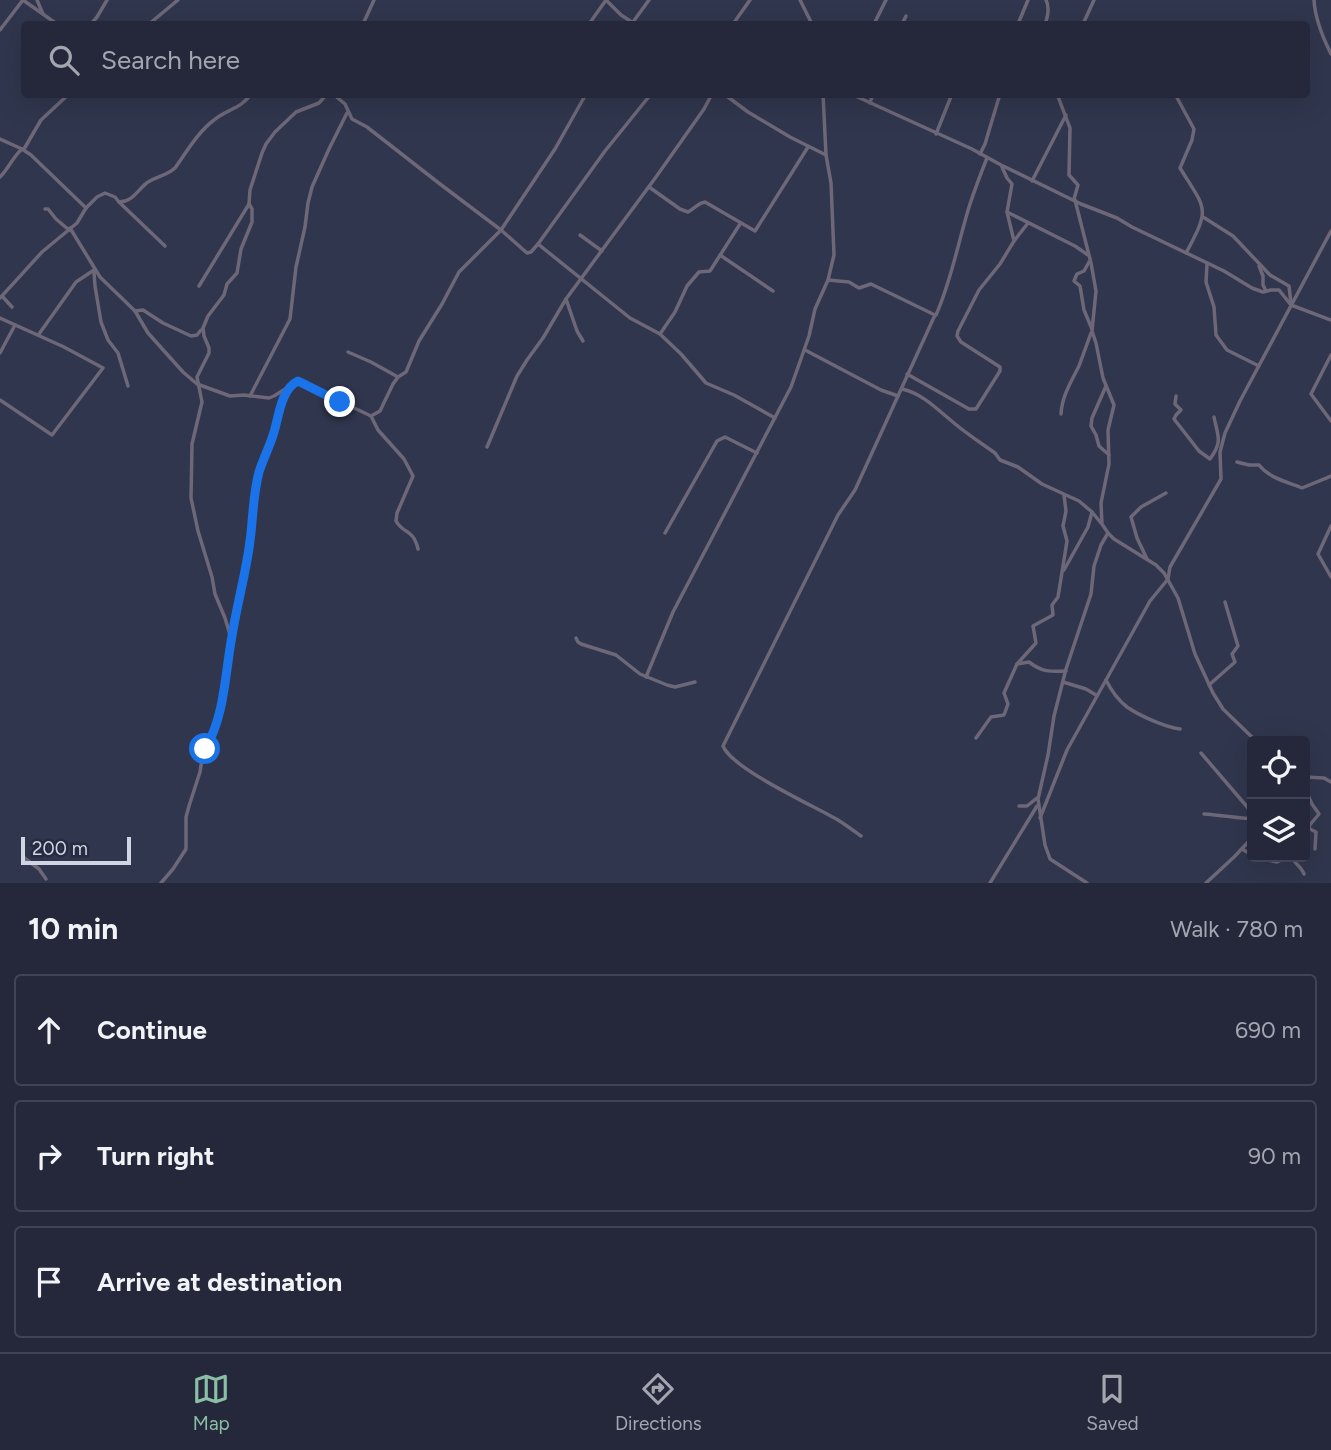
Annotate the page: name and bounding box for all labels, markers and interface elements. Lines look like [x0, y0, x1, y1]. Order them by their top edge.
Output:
search box [21, 21, 1310, 98]
icon: search [45, 41, 83, 79]
text: Search here [101, 44, 240, 76]
route end [324, 386, 355, 417]
route start [189, 733, 220, 764]
map controls [1247, 736, 1310, 862]
button: locate [1247, 736, 1310, 799]
button: layers [1247, 799, 1310, 862]
scale bar [21, 834, 131, 866]
text: 200 m [32, 837, 88, 860]
text: 10 min [28, 910, 118, 947]
text: Walk · 780 m [1170, 915, 1303, 943]
icon: ahead [30, 1011, 68, 1049]
text: Continue [97, 1014, 207, 1046]
text: 690 m [1235, 1016, 1301, 1044]
icon: right [30, 1137, 68, 1175]
text: Turn right [97, 1140, 214, 1172]
text: 90 m [1248, 1142, 1301, 1170]
icon: arrive [30, 1263, 68, 1301]
text: Arrive at destination [97, 1266, 342, 1298]
tab: Map [192, 1370, 230, 1435]
tab: Directions [615, 1370, 702, 1435]
tab: Saved [1086, 1370, 1139, 1435]

